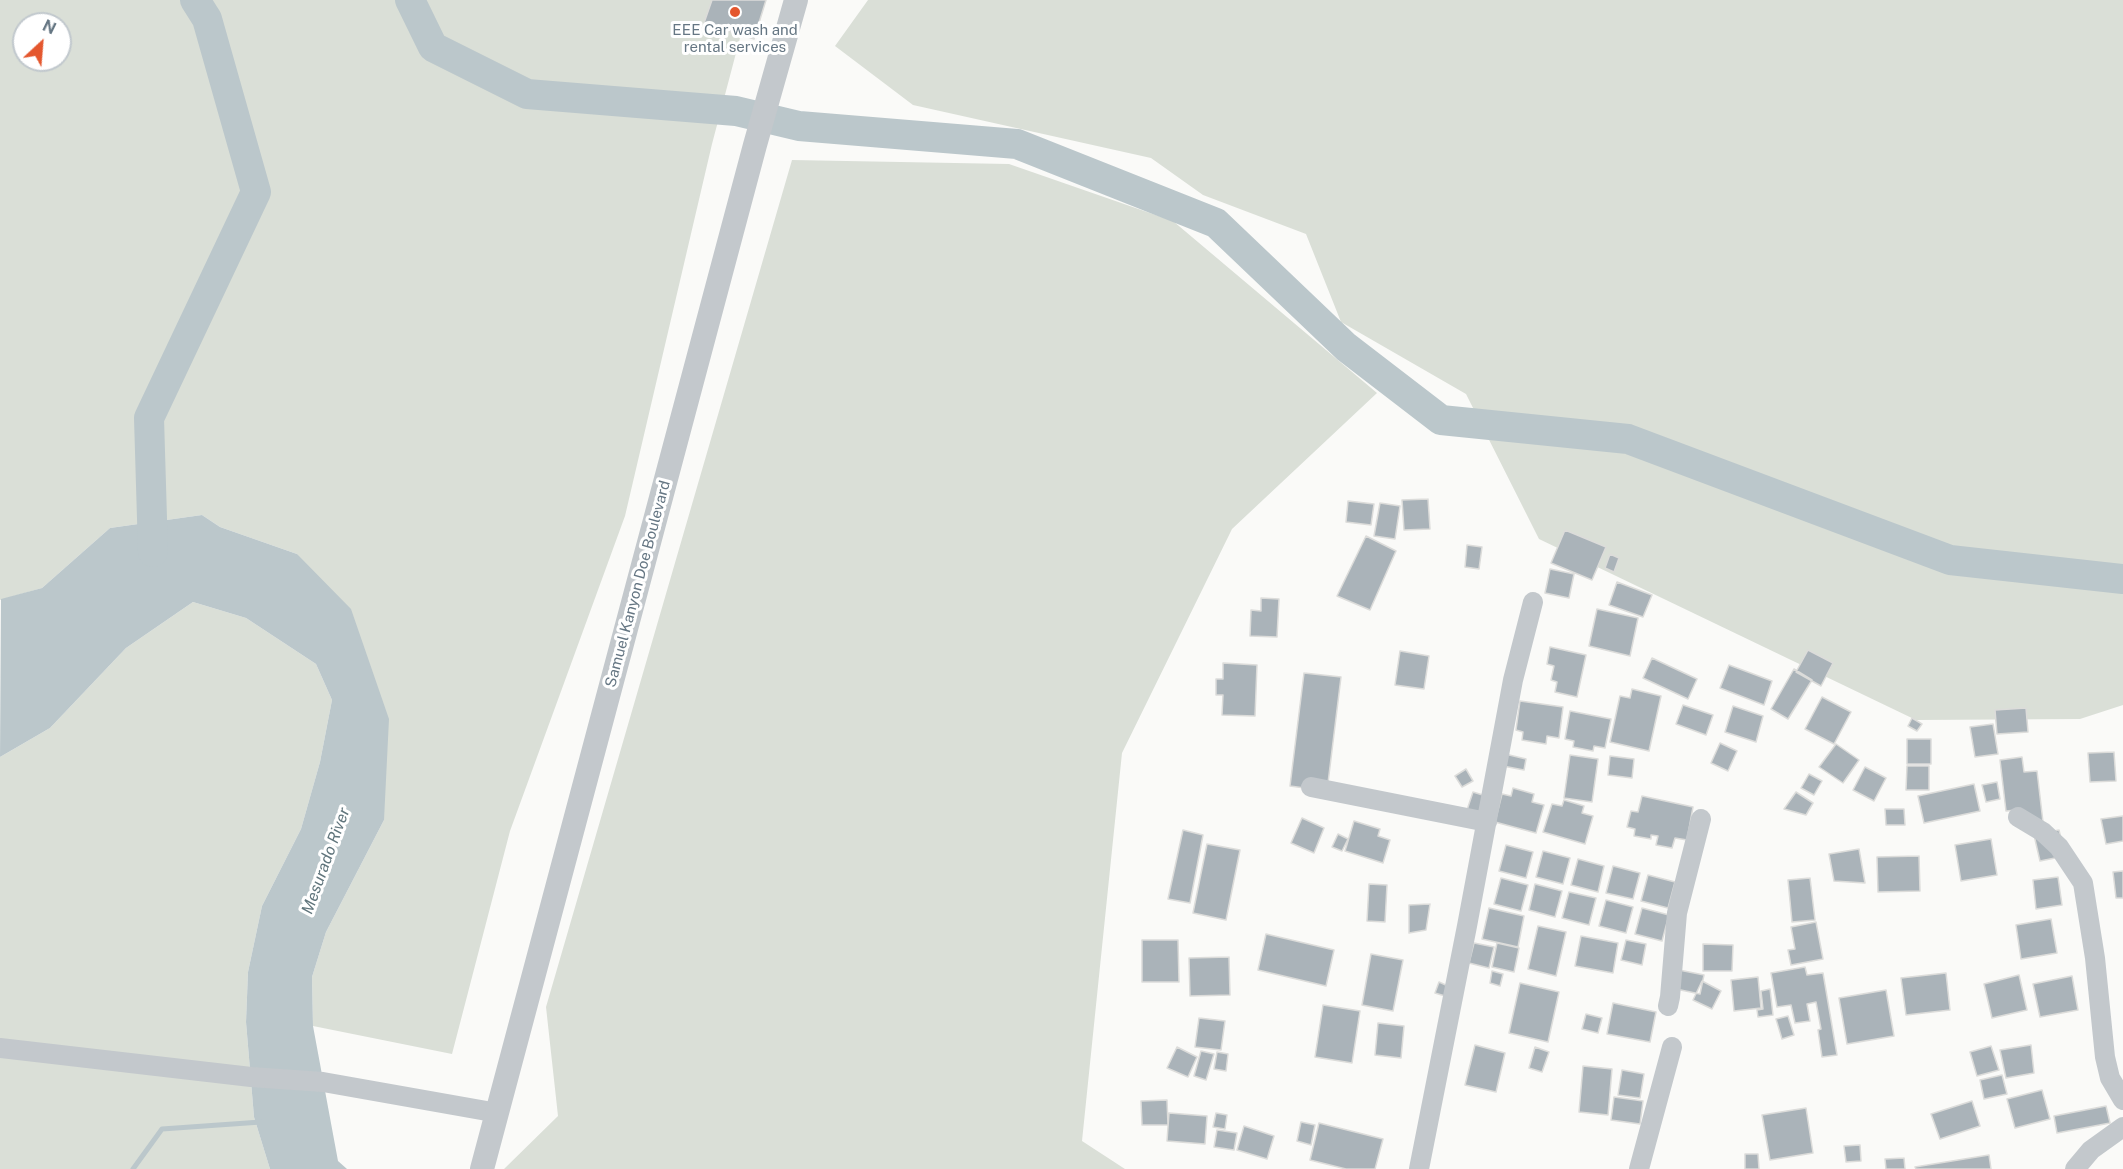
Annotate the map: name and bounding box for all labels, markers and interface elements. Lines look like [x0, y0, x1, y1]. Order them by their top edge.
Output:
marker: EEE Car wash and rental services [728, 5, 742, 19]
north arrow [12, 12, 72, 72]
text: N [39, 16, 59, 38]
place label: EEE Car wash and rental services [672, 21, 798, 56]
street label: Samuel Kanyon Doe Boulevard [602, 479, 674, 689]
water label: Mesurado River [298, 805, 354, 917]

